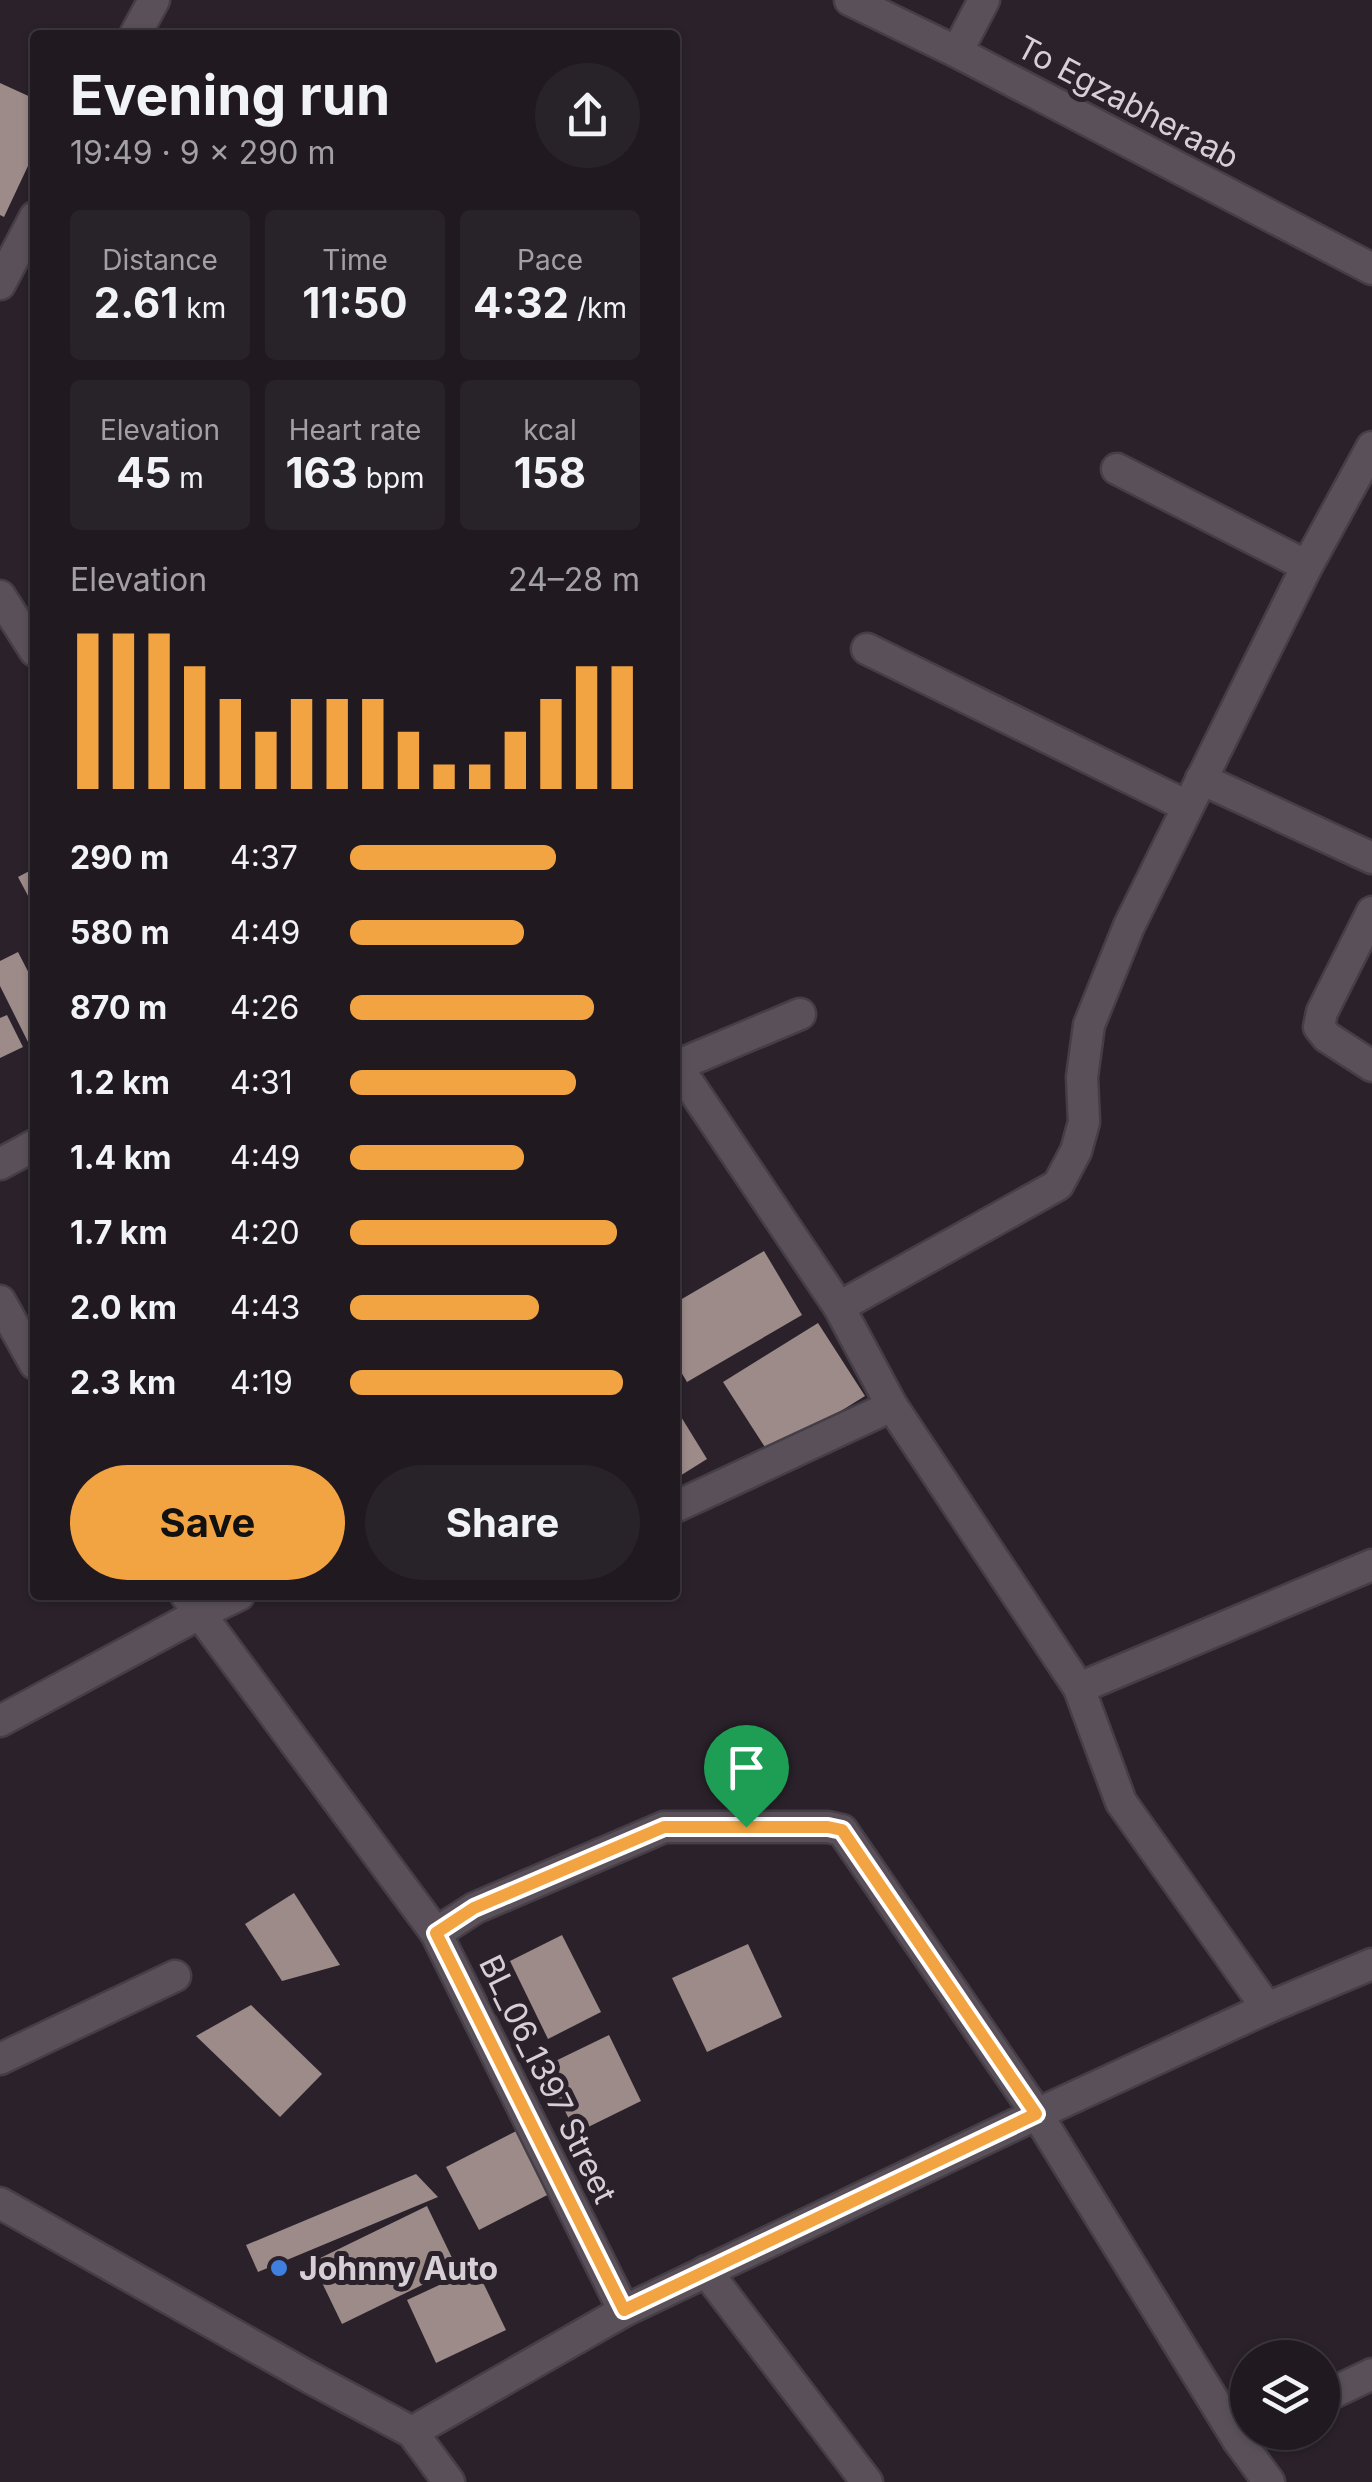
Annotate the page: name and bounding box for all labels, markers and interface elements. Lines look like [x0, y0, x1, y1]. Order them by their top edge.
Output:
street label: To Egzabheraab [1010, 27, 1246, 177]
text: Evening run [70, 62, 390, 128]
button: share [535, 63, 640, 168]
text: 19:49 · 9 × 290 m [70, 133, 335, 172]
text: Distance [102, 243, 218, 277]
text: Time [322, 243, 388, 277]
text: Pace [517, 243, 583, 277]
text: 2.61 [94, 277, 178, 328]
text: 11:50 [302, 277, 408, 328]
text: 4:32 [473, 277, 569, 328]
text: km [178, 291, 226, 325]
text: /km [569, 291, 627, 325]
text: Elevation [100, 413, 220, 447]
text: Heart rate [289, 413, 421, 447]
text: kcal [523, 413, 577, 447]
text: 45 [116, 447, 171, 498]
text: 163 [285, 447, 358, 498]
text: 158 [514, 447, 586, 498]
text: m [171, 461, 204, 495]
text: bpm [358, 461, 425, 495]
text: Elevation [70, 560, 207, 599]
text: 24–28 m [508, 560, 640, 599]
text: 290 m [70, 838, 169, 877]
text: 4:37 [230, 838, 298, 877]
text: 580 m [70, 913, 170, 952]
text: 4:49 [230, 913, 300, 952]
text: 870 m [70, 988, 167, 1027]
text: 4:26 [230, 988, 299, 1027]
text: 1.2 km [70, 1063, 170, 1102]
text: 4:31 [230, 1063, 293, 1102]
text: 1.4 km [70, 1138, 171, 1177]
text: 4:49 [230, 1138, 300, 1177]
text: 1.7 km [70, 1213, 168, 1252]
text: 4:20 [230, 1213, 300, 1252]
text: 2.0 km [70, 1288, 177, 1327]
text: 4:43 [230, 1288, 300, 1327]
text: 2.3 km [70, 1363, 176, 1402]
text: 4:19 [230, 1363, 293, 1402]
button: Save [70, 1465, 345, 1580]
button: Share [365, 1465, 640, 1580]
pin [704, 1725, 789, 1828]
icon: arrive [719, 1740, 774, 1795]
street label: BL_06_1397 Street [471, 1949, 625, 2209]
place label: Johnny Auto [299, 2249, 498, 2288]
marker: Johnny Auto [268, 2257, 290, 2279]
map controls [1230, 2340, 1340, 2450]
button: layers [1230, 2340, 1340, 2450]

